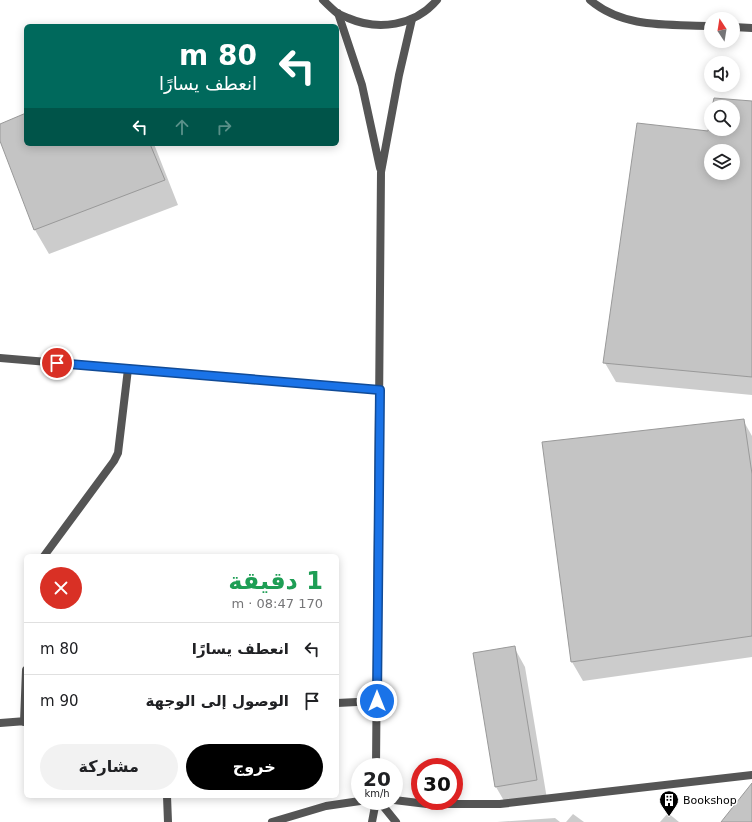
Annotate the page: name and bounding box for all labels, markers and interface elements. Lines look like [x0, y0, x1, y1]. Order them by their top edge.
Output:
north arrow [704, 12, 740, 48]
map controls [704, 12, 740, 180]
text: 80 m [179, 39, 257, 72]
icon: left [271, 40, 323, 92]
button: sound [704, 56, 740, 92]
text: انعطف يسارًا [159, 73, 257, 94]
button: search [704, 100, 740, 136]
icon: left [129, 116, 151, 138]
icon: ahead [171, 116, 193, 138]
icon: right [213, 116, 235, 138]
button: layers [704, 144, 740, 180]
pin [40, 346, 74, 380]
icon: arrive [46, 352, 68, 374]
button: close [40, 567, 82, 609]
text: 1 دقيقة [228, 567, 323, 595]
text: 170 m · 08:47 [232, 596, 323, 611]
icon: left [301, 638, 323, 660]
text: 80 m [40, 640, 79, 658]
text: انعطف يسارًا [192, 640, 289, 658]
position arrow [356, 680, 398, 722]
icon: arrive [301, 690, 323, 712]
text: 90 m [40, 692, 79, 710]
text: الوصول إلى الوجهة [146, 692, 289, 710]
button: مشاركة [40, 744, 178, 790]
button: خروج [186, 744, 323, 790]
speed limit sign: 30 [411, 758, 463, 810]
text: 20 [363, 767, 391, 791]
text: km/h [364, 788, 390, 799]
building icon: Bookshop [658, 789, 680, 817]
place label: Bookshop [683, 794, 737, 807]

